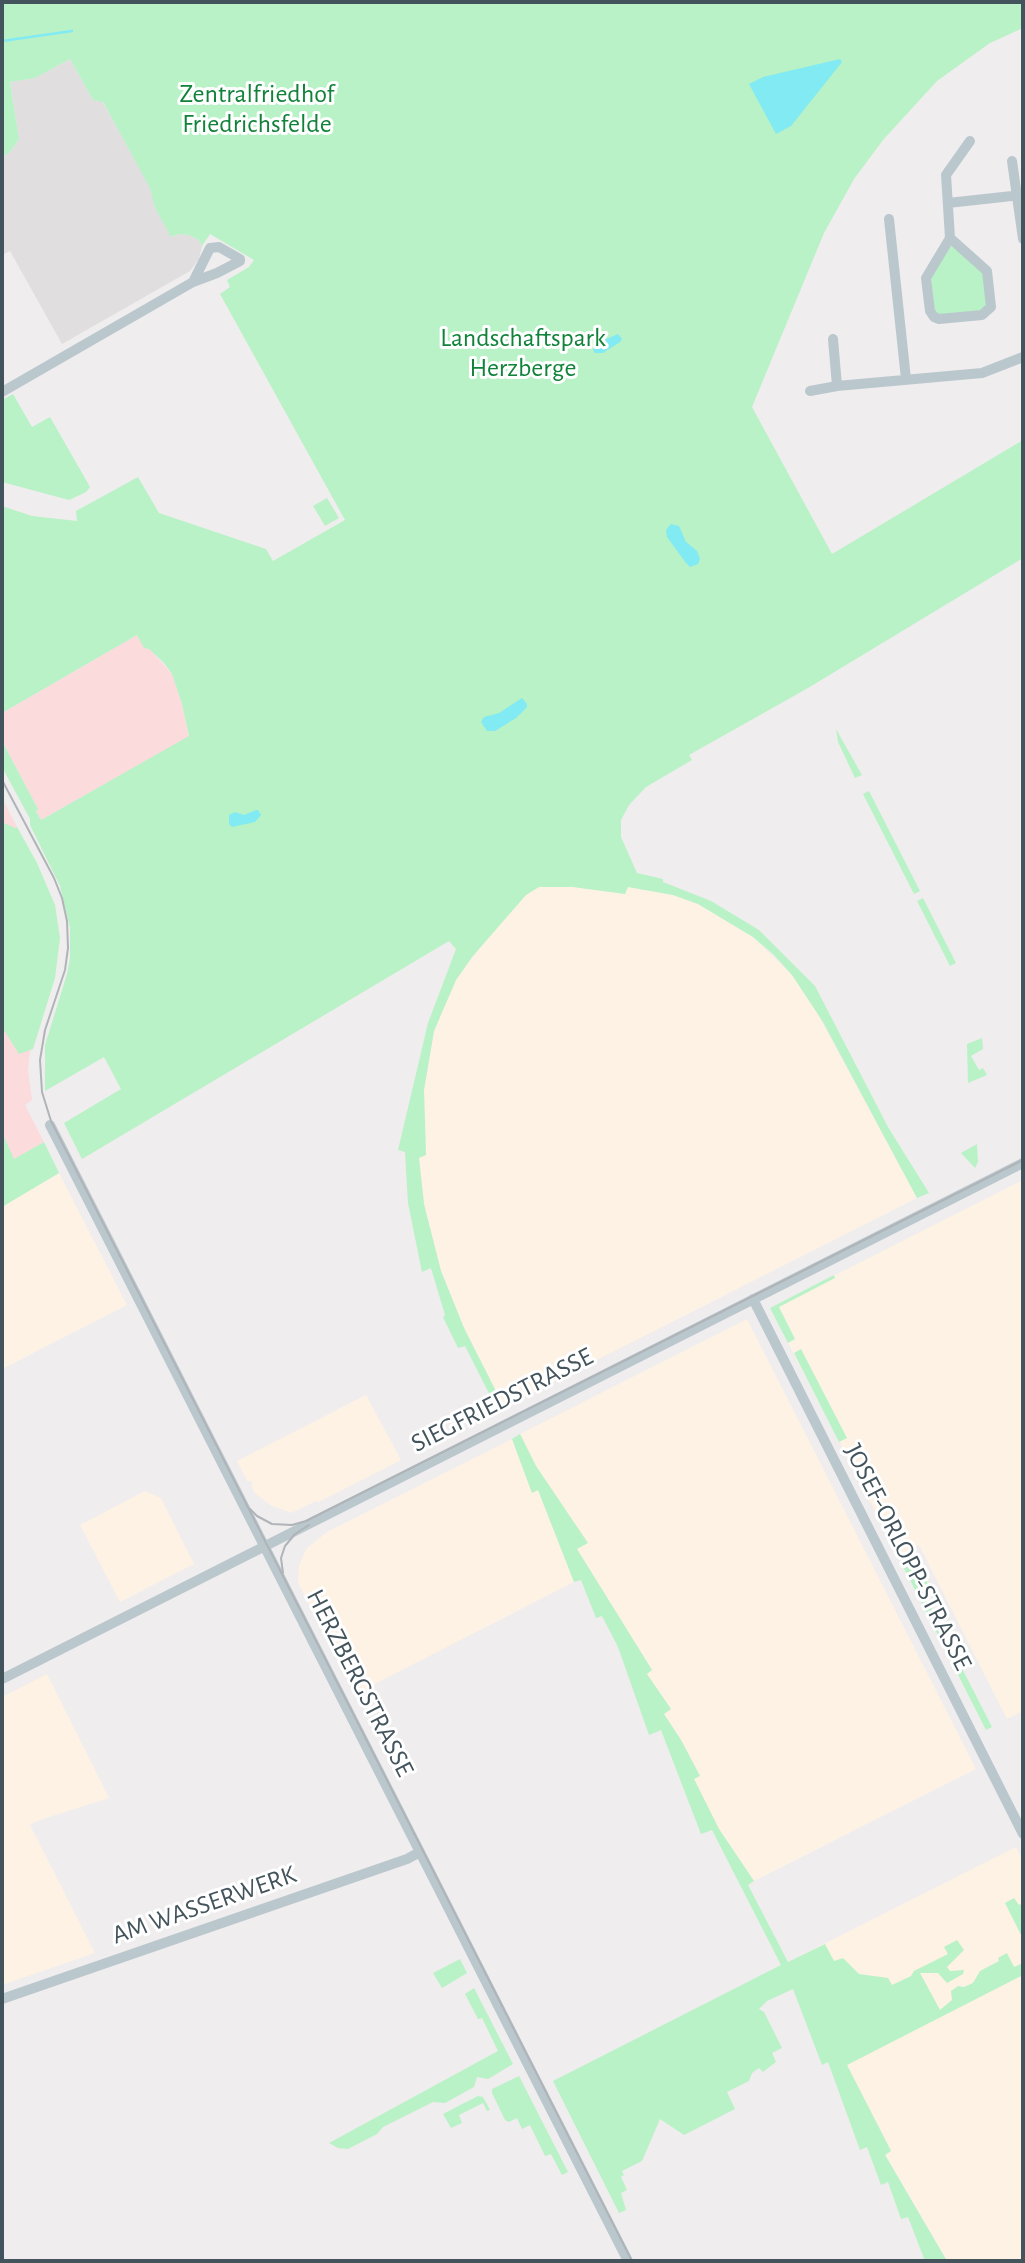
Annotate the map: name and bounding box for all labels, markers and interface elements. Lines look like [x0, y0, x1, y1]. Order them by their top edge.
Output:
park label: Zentralfriedhof Friedrichsfelde [180, 78, 334, 140]
park label: Landschaftspark Herzberge [440, 322, 606, 384]
street label: SIEGFRIEDSTRASSE [406, 1341, 598, 1459]
street label: JOSEF-ORLOPP-STRASSE [837, 1439, 979, 1675]
street label: HERZBERGSTRASSE [299, 1584, 421, 1782]
street label: AM WASSERWERK [108, 1859, 300, 1951]

